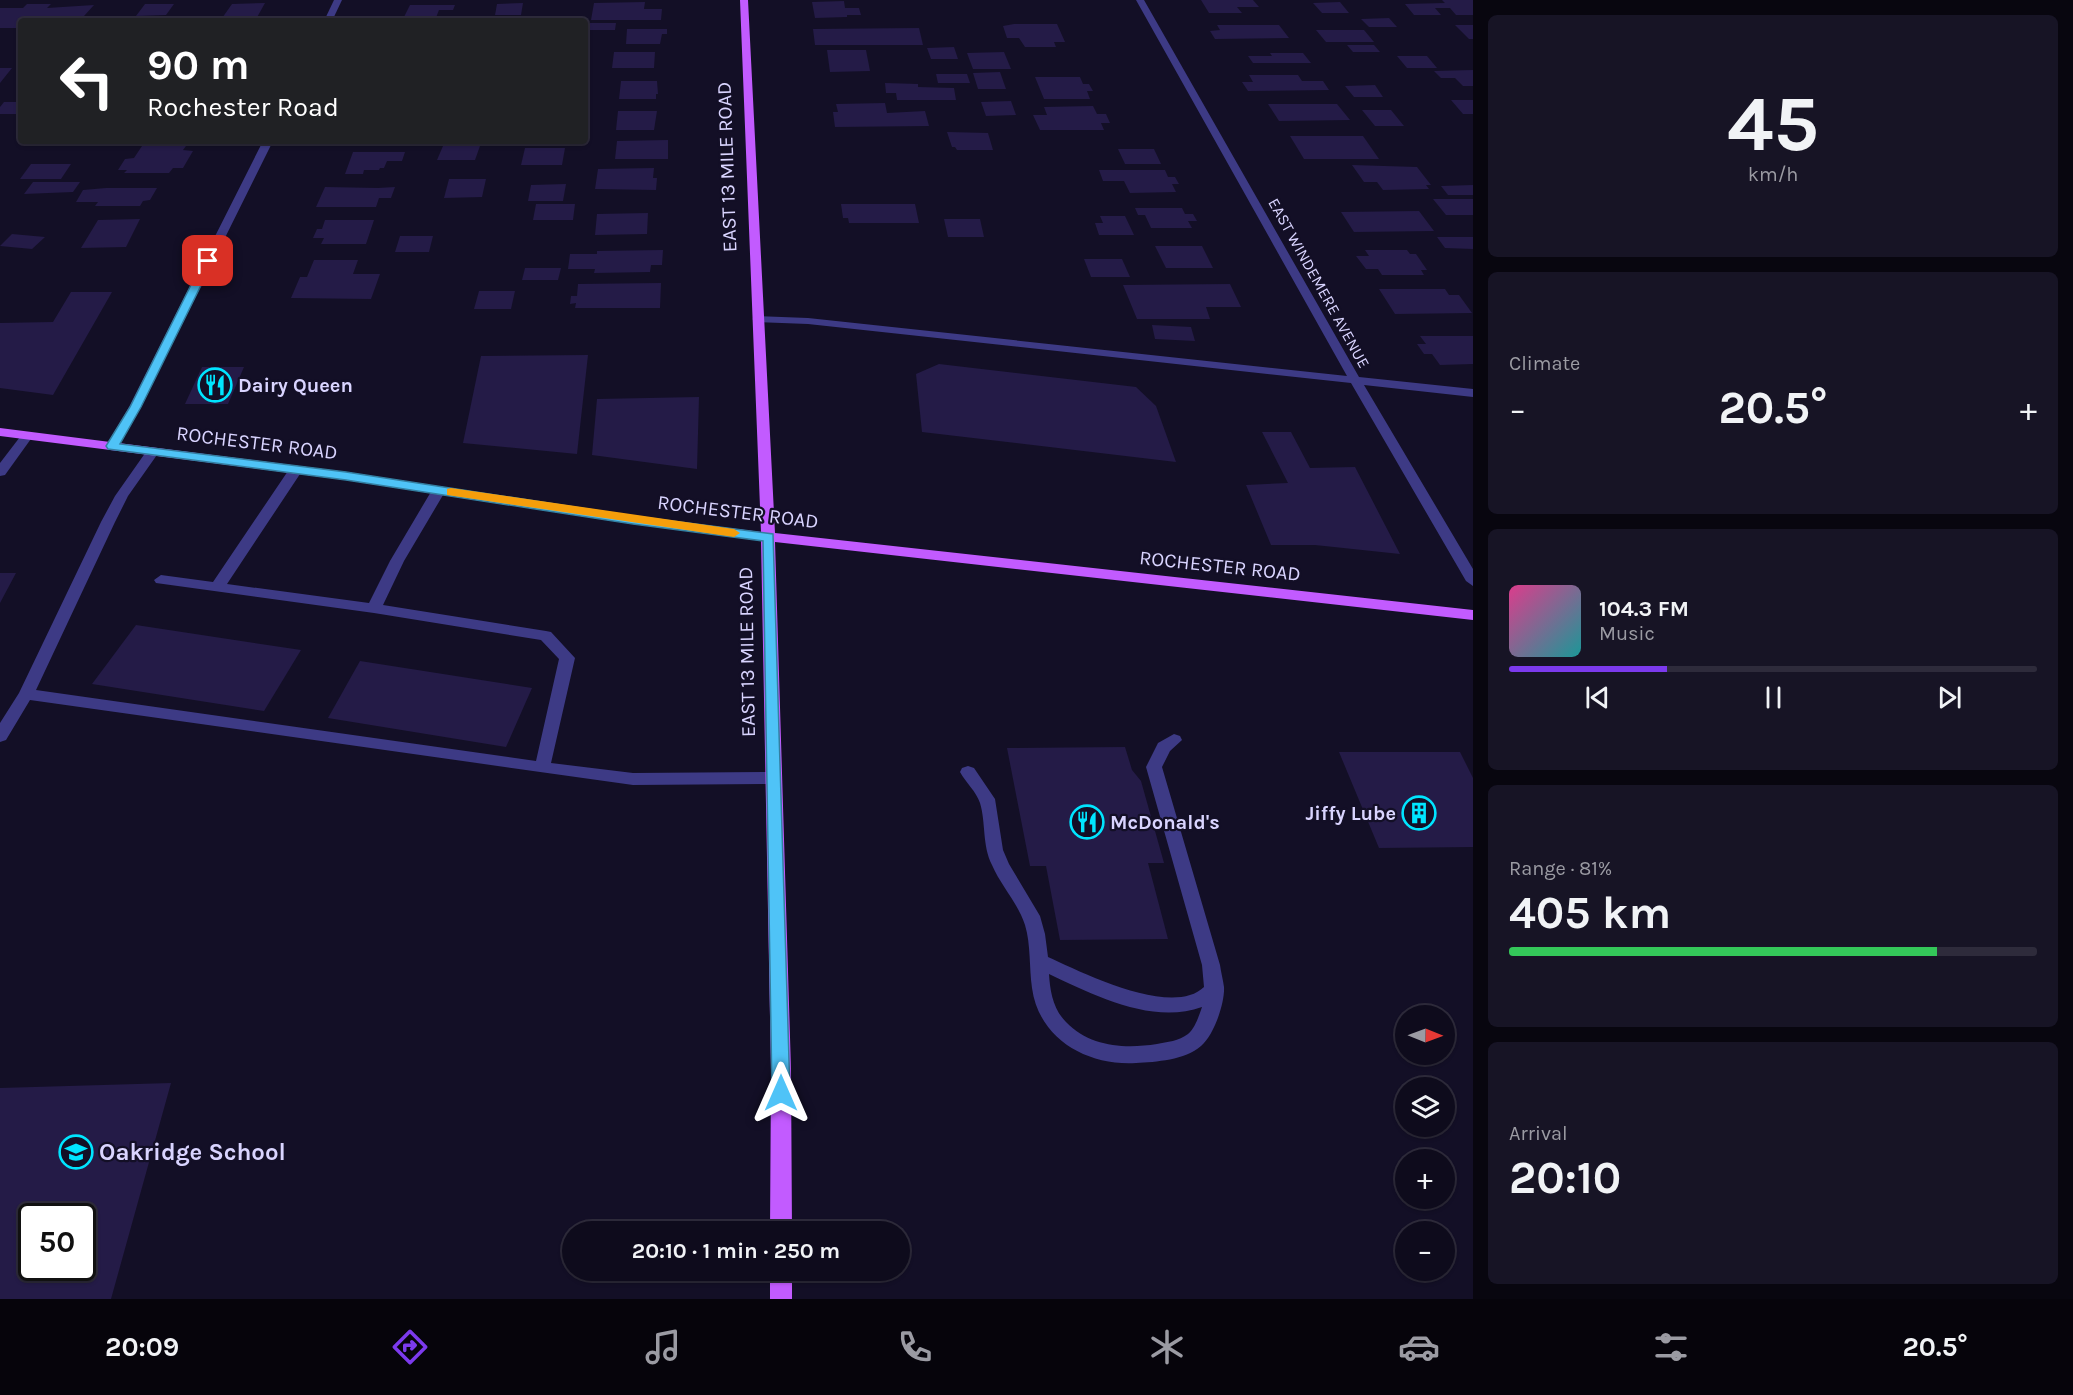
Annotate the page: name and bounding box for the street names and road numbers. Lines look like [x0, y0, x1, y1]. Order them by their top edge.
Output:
street label: EAST 13 MILE ROAD [713, 81, 741, 253]
street label: EAST WINDEMERE AVENUE [1264, 195, 1374, 371]
street label: ROCHESTER ROAD [175, 422, 339, 464]
street label: ROCHESTER ROAD [656, 491, 820, 533]
street label: ROCHESTER ROAD [1138, 546, 1302, 586]
street label: EAST 13 MILE ROAD [734, 567, 760, 737]

